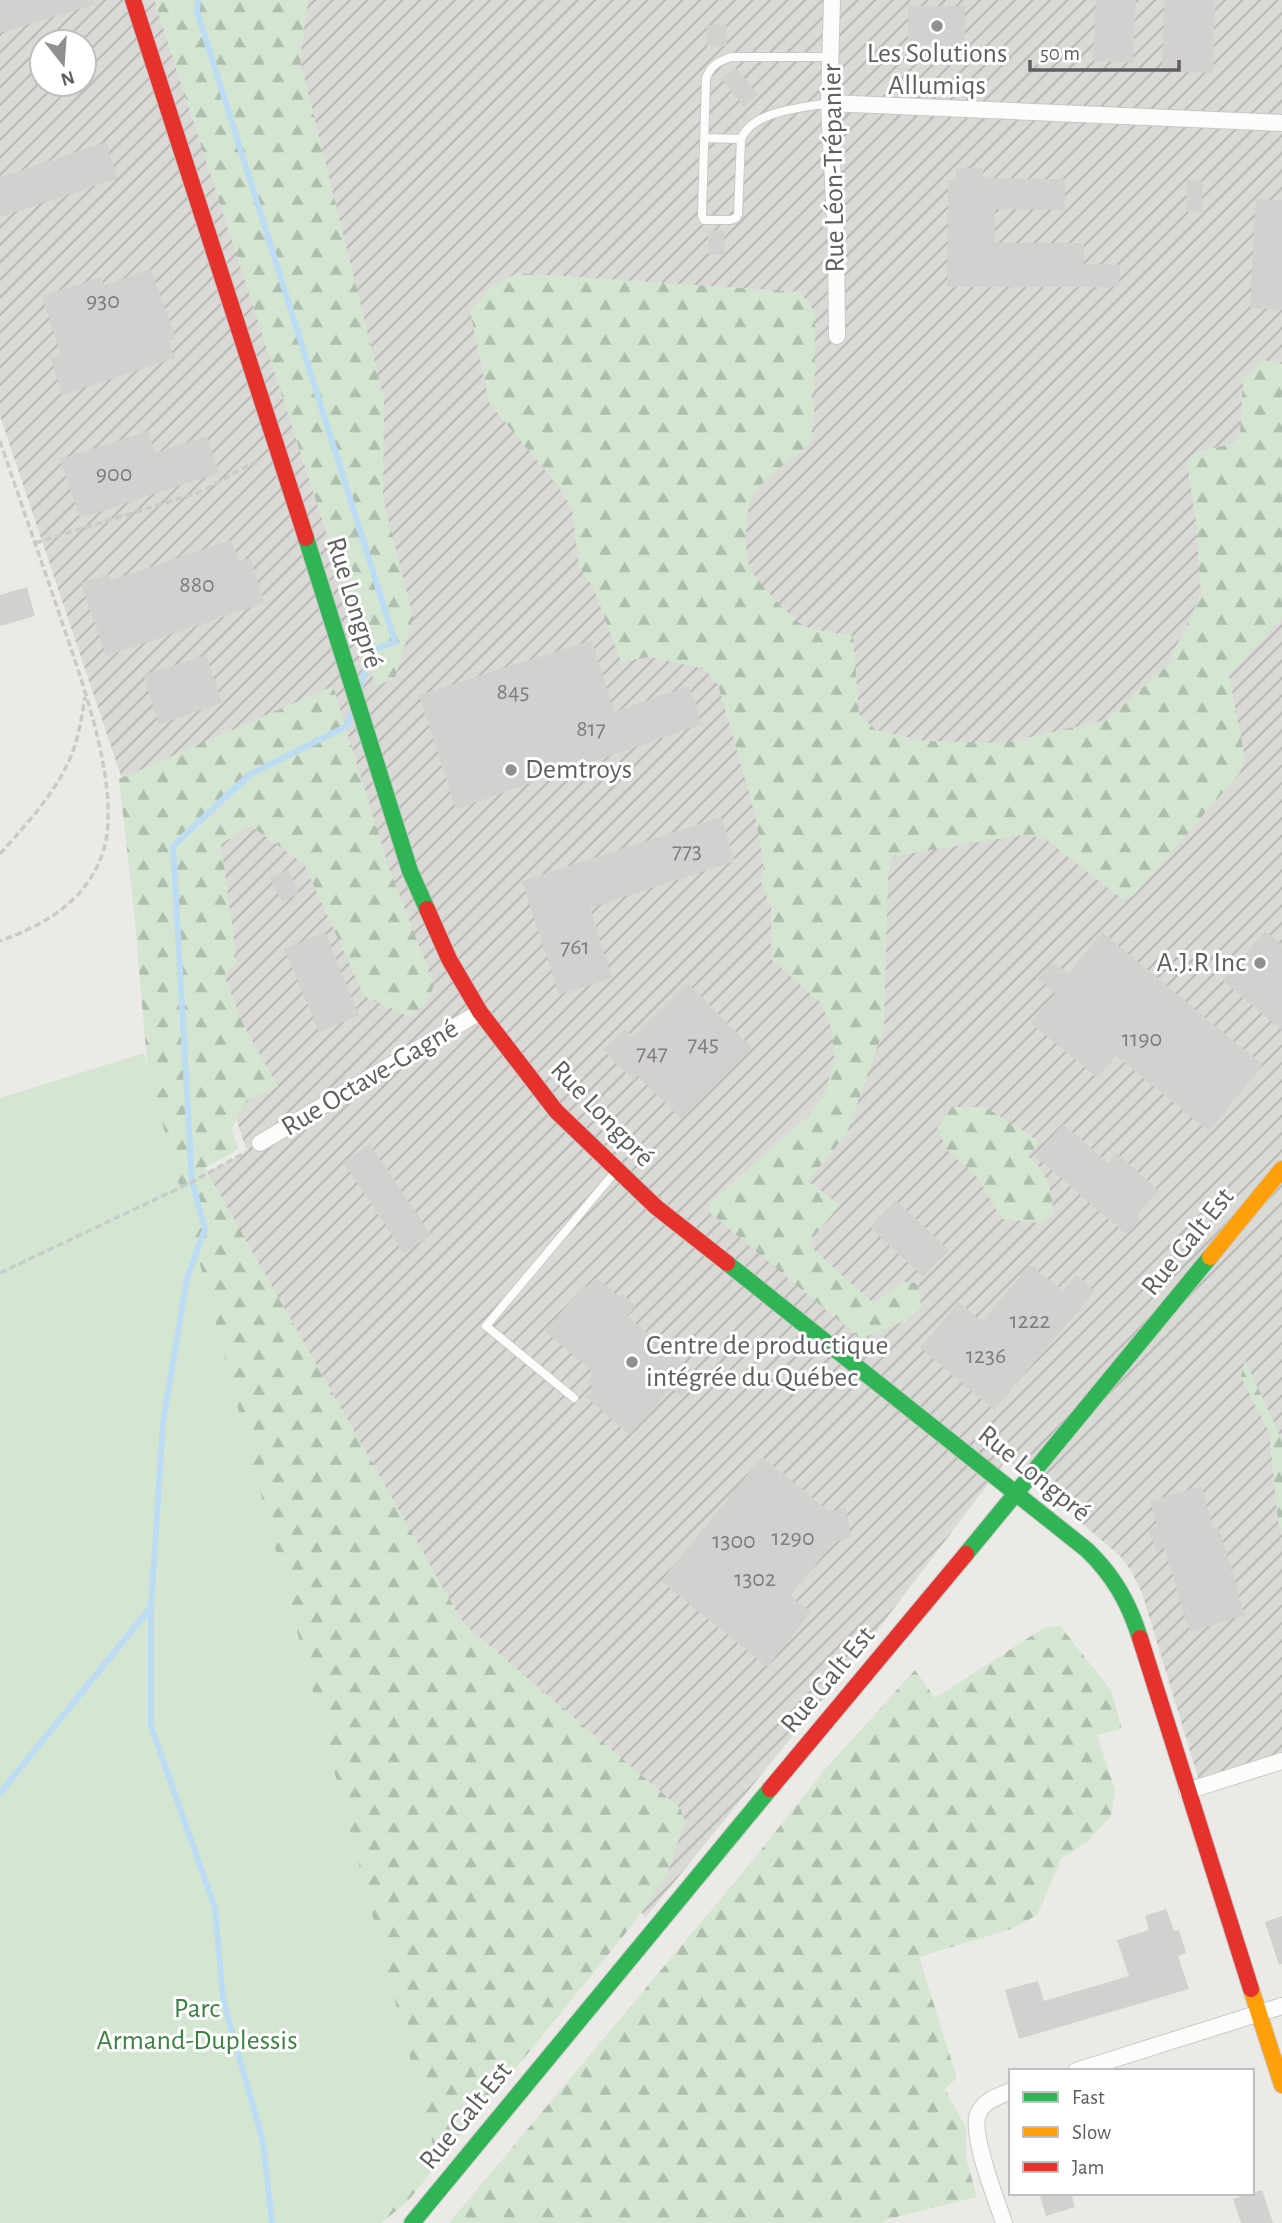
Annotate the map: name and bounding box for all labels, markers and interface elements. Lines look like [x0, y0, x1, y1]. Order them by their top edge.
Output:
marker: Les Solutions Allumiqs [929, 18, 945, 34]
north arrow [28, 28, 98, 98]
scale bar [1030, 28, 1179, 72]
place label: Les Solutions Allumiqs [867, 40, 1007, 100]
text: 50 m [1040, 43, 1080, 64]
street label: Rue Léon-Trépanier [818, 63, 850, 273]
text: N [58, 67, 77, 89]
house number: 930 [86, 289, 120, 313]
house number: 900 [96, 462, 132, 486]
street label: Rue Longpré [321, 534, 387, 672]
house number: 880 [179, 573, 215, 597]
house number: 845 [497, 680, 529, 704]
house number: 817 [576, 717, 606, 741]
place label: Demtroys [525, 756, 632, 784]
marker: Demtroys [503, 762, 519, 778]
house number: 773 [672, 839, 702, 863]
house number: 761 [560, 935, 590, 959]
place label: A.J.R Inc [1157, 949, 1246, 977]
marker: A.J.R Inc [1252, 955, 1268, 971]
street label: Rue Octave-Gagné [277, 1014, 463, 1142]
house number: 1190 [1122, 1027, 1162, 1051]
house number: 745 [687, 1032, 719, 1056]
house number: 747 [636, 1041, 668, 1065]
street label: Rue Longpré [545, 1056, 659, 1172]
street label: Rue Galt Est [1136, 1183, 1240, 1301]
house number: 1222 [1009, 1309, 1051, 1333]
place label: Centre de productique intégrée du Québec [646, 1332, 888, 1392]
house number: 1236 [966, 1344, 1006, 1368]
marker: Centre de productique intégrée du Québec [624, 1354, 640, 1370]
street label: Rue Longpré [973, 1420, 1095, 1528]
house number: 1290 [771, 1526, 815, 1550]
house number: 1300 [712, 1529, 756, 1553]
house number: 1302 [734, 1567, 776, 1591]
street label: Rue Galt Est [776, 1621, 880, 1739]
park label: Parc Armand-Duplessis [96, 1995, 298, 2055]
street label: Rue Galt Est [414, 2057, 518, 2175]
legend [1009, 2069, 1254, 2195]
text: Fast [1072, 2087, 1105, 2108]
text: Slow [1072, 2122, 1111, 2143]
text: Jam [1072, 2157, 1104, 2178]

